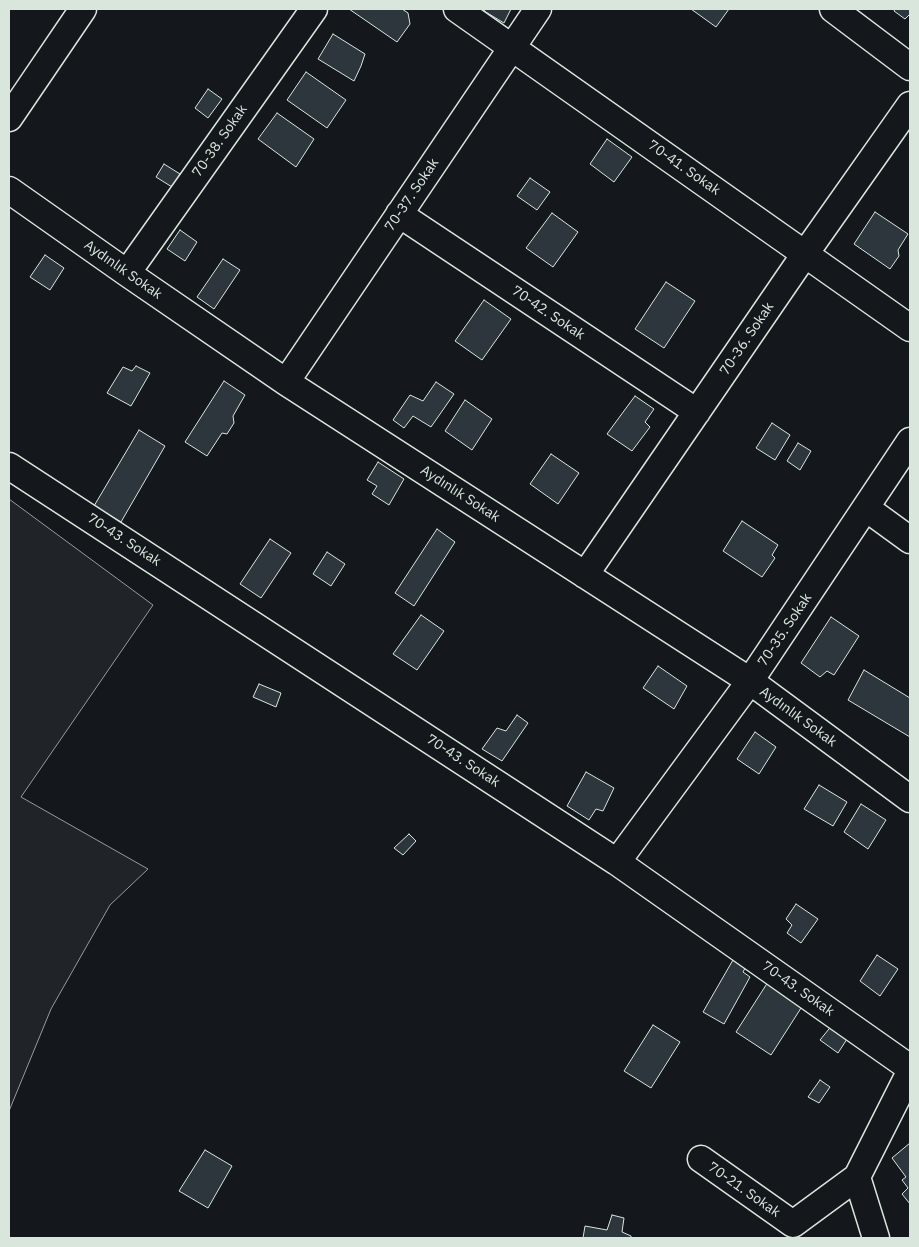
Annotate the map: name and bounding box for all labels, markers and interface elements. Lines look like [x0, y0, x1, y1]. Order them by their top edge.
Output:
street label: 70-38. Sokak [189, 102, 251, 180]
street label: 70-41. Sokak [645, 137, 723, 199]
street label: 70-37. Sokak [381, 155, 443, 235]
street label: Aydınlık Sokak [81, 237, 165, 303]
street label: 70-42. Sokak [508, 282, 588, 344]
street label: 70-36. Sokak [716, 299, 778, 379]
street label: Aydınlık Sokak [417, 462, 503, 526]
street label: 70-43. Sokak [84, 510, 164, 570]
street label: 70-35. Sokak [754, 590, 816, 670]
street label: Aydınlık Sokak [756, 683, 840, 751]
street label: 70-43. Sokak [423, 731, 503, 791]
street label: 70-43. Sokak [759, 958, 837, 1020]
street label: 70-21. Sokak [705, 1159, 783, 1221]

